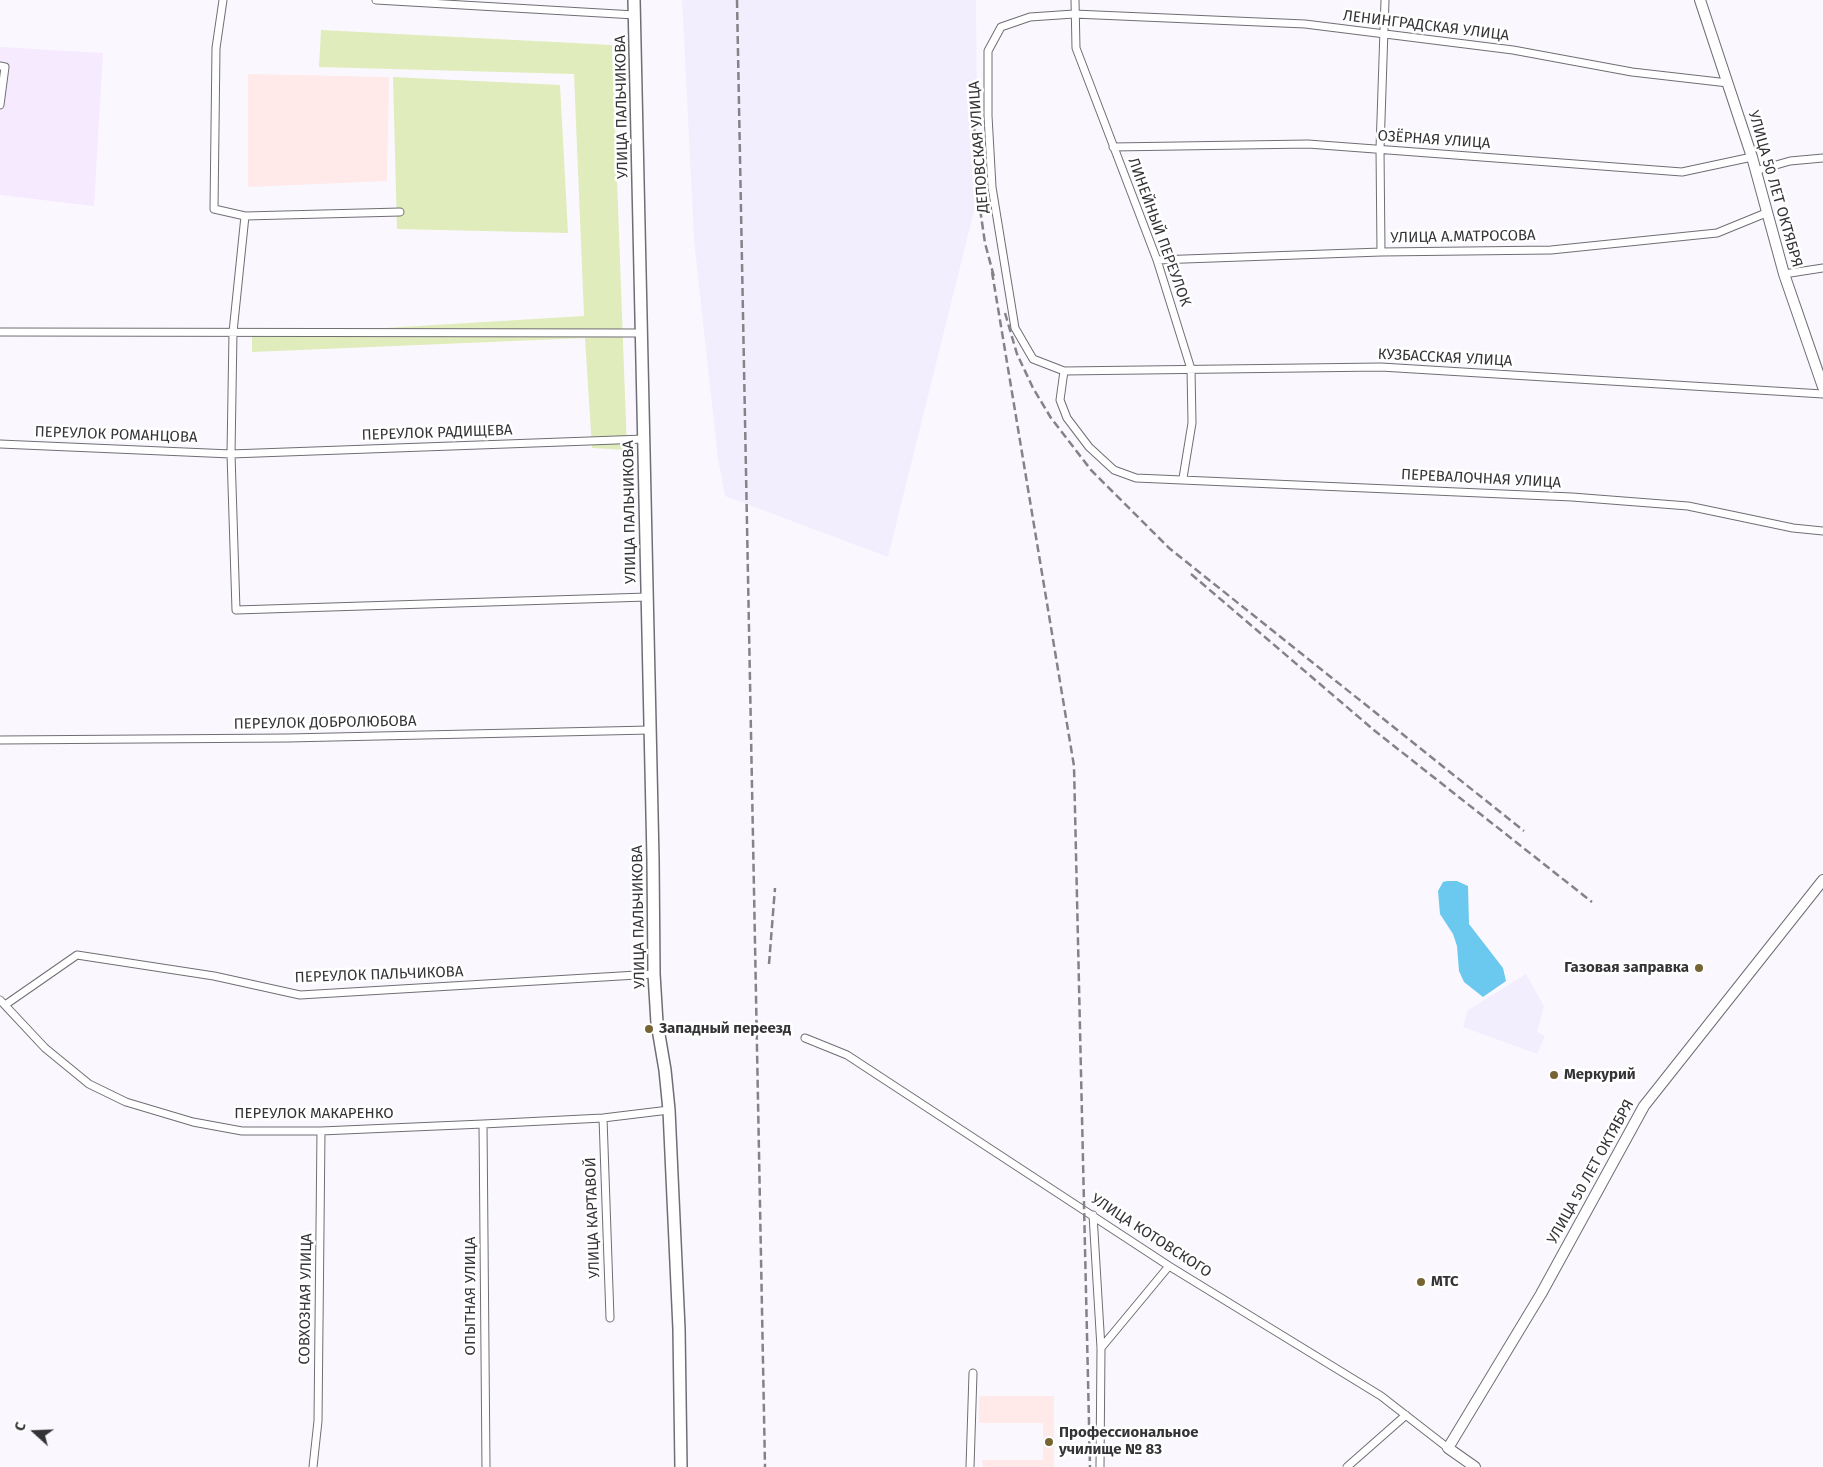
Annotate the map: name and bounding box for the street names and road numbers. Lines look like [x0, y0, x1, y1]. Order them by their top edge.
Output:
street label: ЛЕНИНГРАДСКАЯ УЛИЦА [1342, 7, 1510, 45]
street label: УЛИЦА ПАЛЬЧИКОВА [612, 35, 632, 179]
street label: ДЕПОВСКАЯ УЛИЦА [965, 80, 993, 214]
street label: УЛИЦА 50 ЛЕТ ОКТЯБРЯ [1744, 109, 1806, 269]
street label: ОЗЁРНАЯ УЛИЦА [1377, 127, 1491, 153]
street label: ЛИНЕЙНЫЙ ПЕРЕУЛОК [1124, 155, 1194, 309]
street label: УЛИЦА А.МАТРОСОВА [1390, 227, 1536, 247]
street label: КУЗБАССКАЯ УЛИЦА [1377, 345, 1513, 371]
street label: ПЕРЕУЛОК РАДИЩЕВА [361, 421, 513, 445]
street label: ПЕРЕУЛОК РОМАНЦОВА [34, 423, 198, 447]
street label: УЛИЦА ПАЛЬЧИКОВА [620, 440, 640, 584]
street label: ПЕРЕВАЛОЧНАЯ УЛИЦА [1400, 466, 1562, 492]
street label: ПЕРЕУЛОК ДОБРОЛЮБОВА [233, 712, 417, 734]
street label: УЛИЦА ПАЛЬЧИКОВА [629, 845, 649, 989]
street label: ПЕРЕУЛОК ПАЛЬЧИКОВА [294, 963, 464, 987]
street label: УЛИЦА 50 ЛЕТ ОКТЯБРЯ [1544, 1097, 1638, 1247]
street label: ПЕРЕУЛОК МАКАРЕНКО [234, 1105, 394, 1123]
street label: УЛИЦА КАРТАВОЙ [582, 1157, 604, 1279]
street label: УЛИЦА КОТОВСКОГО [1087, 1190, 1215, 1282]
street label: СОВХОЗНАЯ УЛИЦА [296, 1233, 316, 1365]
street label: ОПЫТНАЯ УЛИЦА [462, 1237, 480, 1355]

